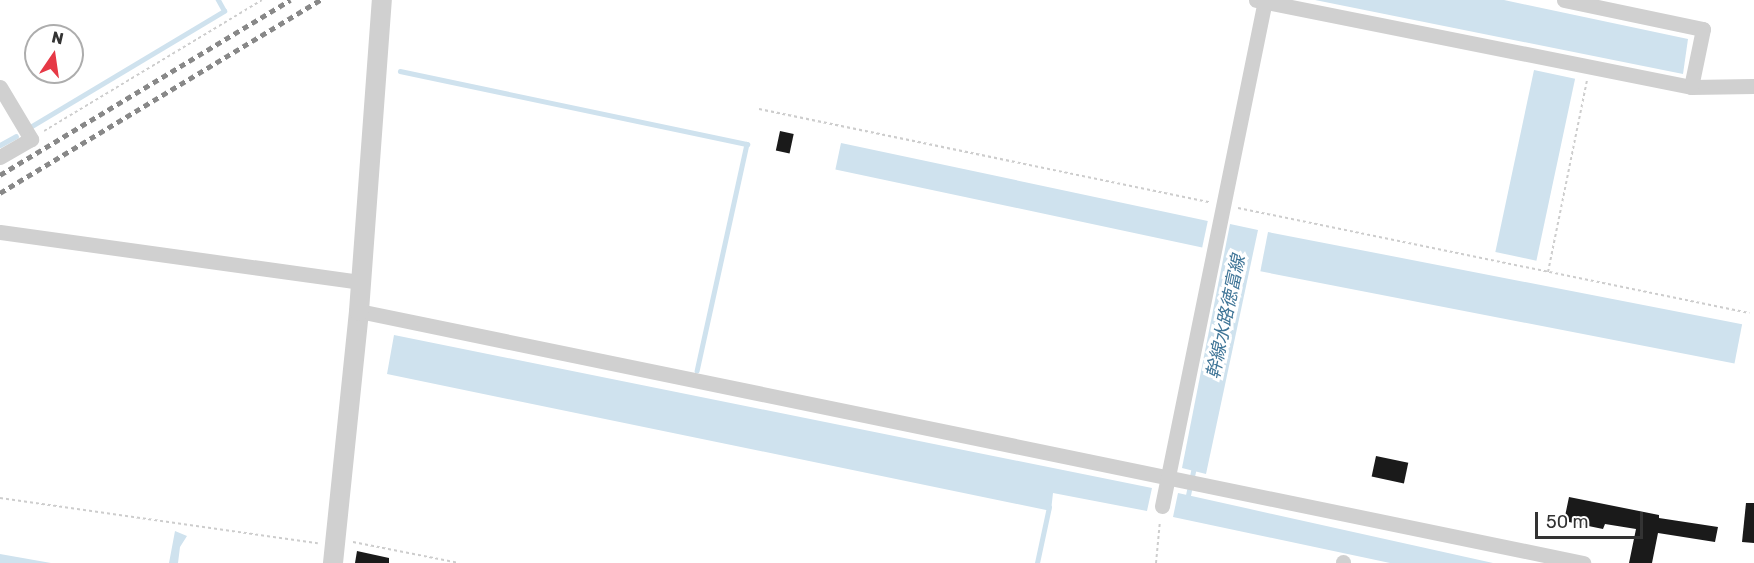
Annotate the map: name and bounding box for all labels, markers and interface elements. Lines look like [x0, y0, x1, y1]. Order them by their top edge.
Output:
north arrow [24, 24, 84, 84]
text: N [50, 27, 65, 48]
water label: 幹線水路徳富線 [1202, 253, 1250, 381]
scale bar [1538, 500, 1646, 538]
text: 50 m [1546, 511, 1589, 533]

